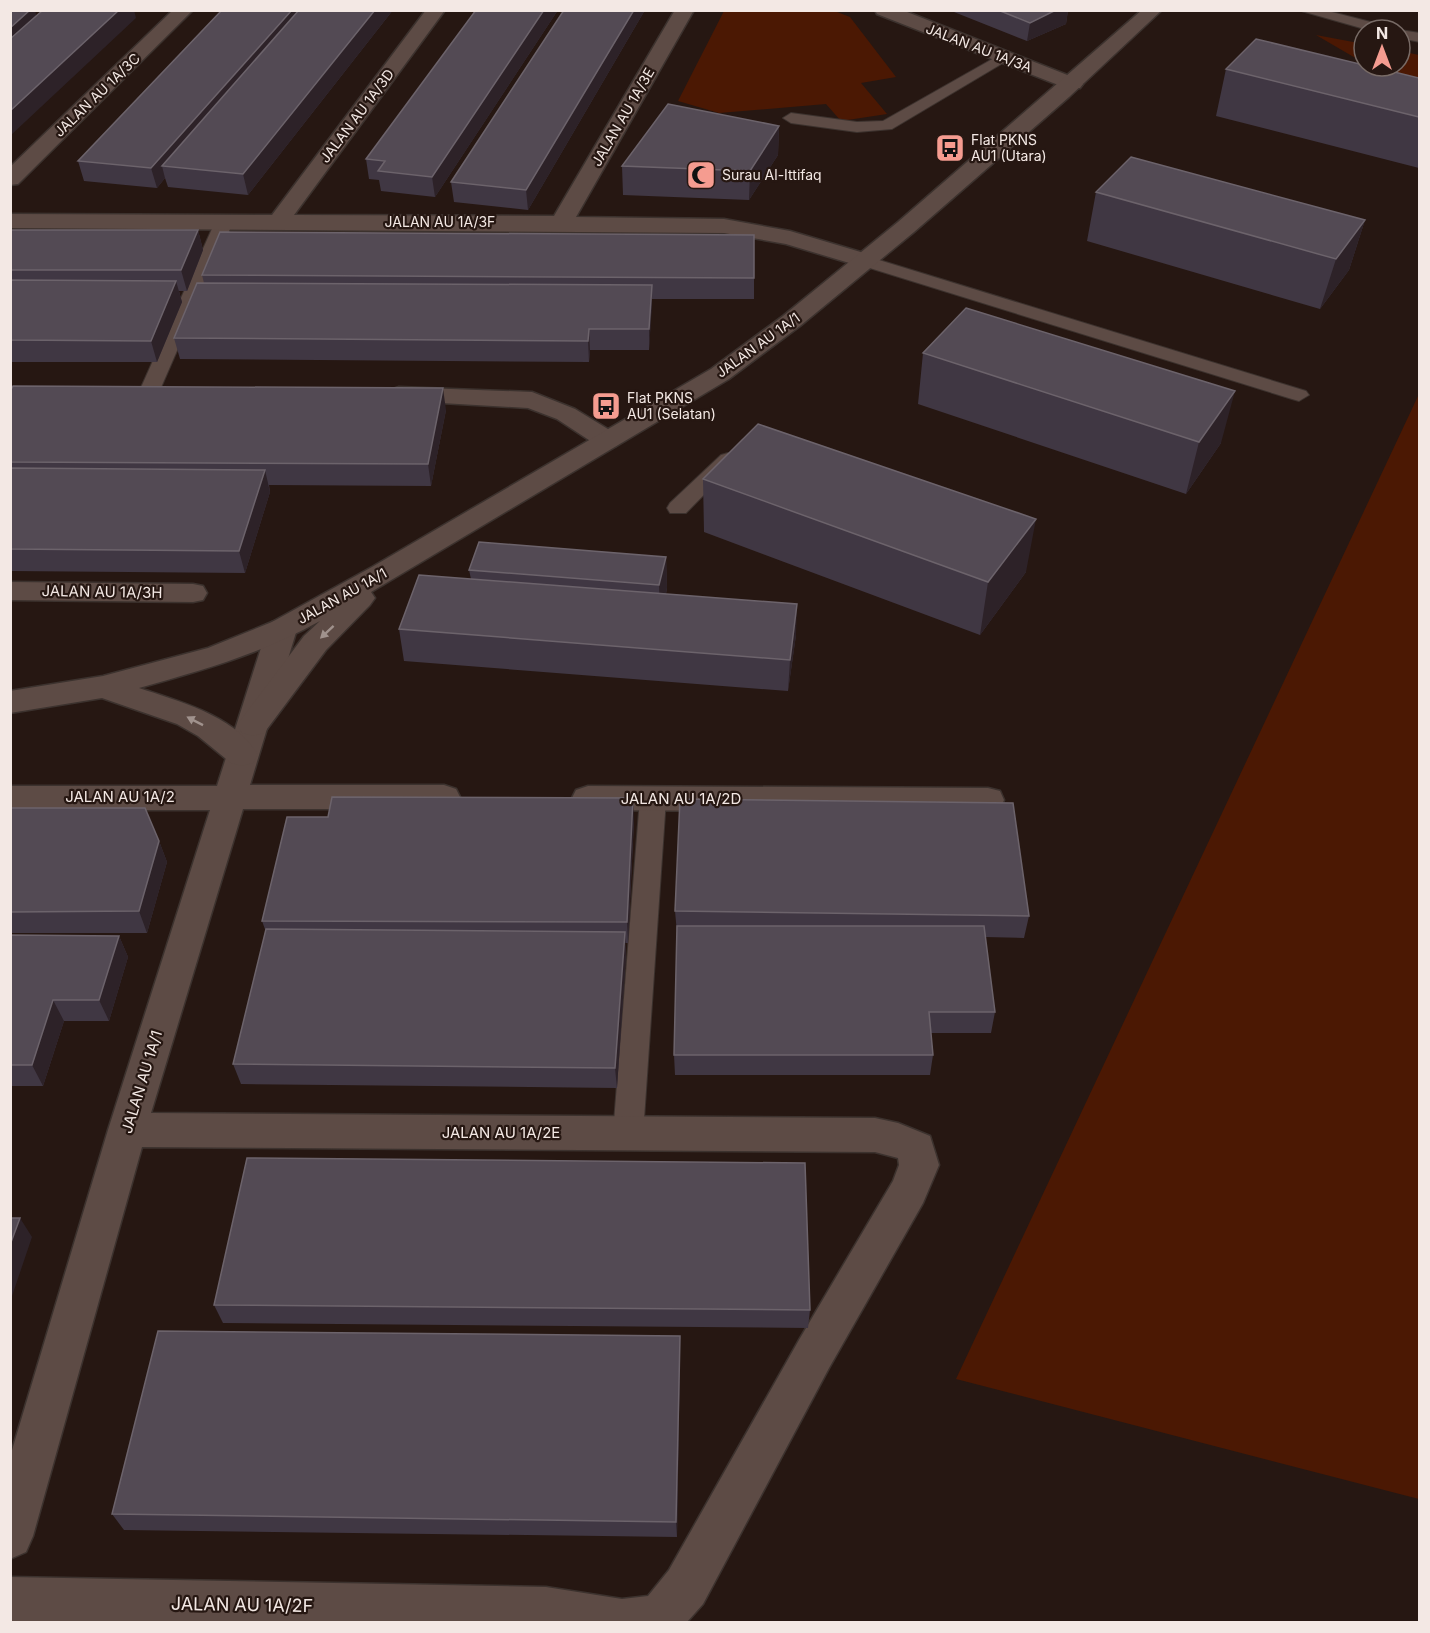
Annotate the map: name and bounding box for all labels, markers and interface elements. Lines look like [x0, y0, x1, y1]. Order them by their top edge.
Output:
north arrow [1352, 18, 1412, 78]
street label: JALAN AU 1A/3A [924, 19, 1035, 76]
text: N [1376, 23, 1388, 43]
street label: JALAN AU 1A/3C [50, 49, 143, 140]
street label: JALAN AU 1A/3E [587, 64, 658, 169]
street label: JALAN AU 1A/3D [316, 66, 397, 166]
place label: Flat PKNS AU1 (Utara) [971, 131, 1047, 164]
bus stop icon: Flat PKNS AU1 (Utara) [934, 132, 966, 164]
mosque icon: Surau Al-Ittifaq [685, 159, 717, 191]
place label: Surau Al-Ittifaq [722, 166, 822, 183]
street label: JALAN AU 1A/3F [385, 213, 495, 230]
street label: JALAN AU 1A/1 [712, 308, 803, 381]
place label: Flat PKNS AU1 (Selatan) [627, 389, 716, 422]
bus stop icon: Flat PKNS AU1 (Selatan) [590, 390, 622, 422]
street label: JALAN AU 1A/1 [294, 564, 389, 627]
street label: JALAN AU 1A/3H [41, 581, 163, 602]
one-way arrow [320, 625, 335, 638]
one-way arrow [187, 716, 204, 725]
street label: JALAN AU 1A/2 [65, 787, 175, 806]
street label: JALAN AU 1A/2D [621, 789, 741, 808]
street label: JALAN AU 1A/1 [117, 1028, 166, 1136]
street label: JALAN AU 1A/2E [442, 1123, 560, 1142]
street label: JALAN AU 1A/2F [171, 1593, 313, 1616]

